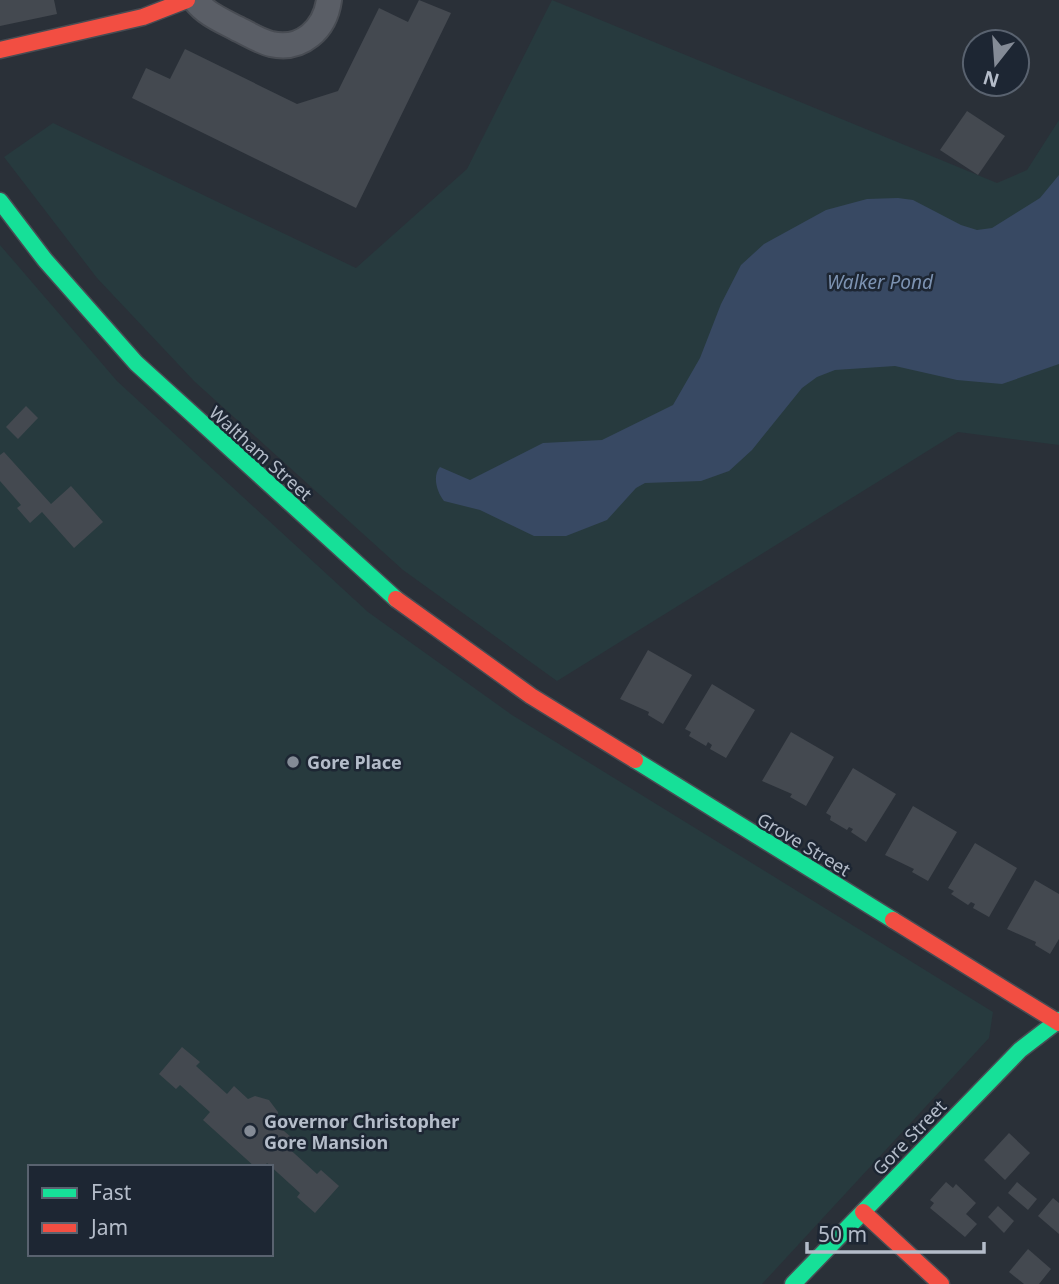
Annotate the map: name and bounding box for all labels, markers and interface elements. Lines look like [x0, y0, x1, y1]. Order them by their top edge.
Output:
north arrow [961, 28, 1031, 98]
text: N [980, 65, 1002, 94]
water label: Walker Pond [827, 269, 934, 295]
street label: Waltham Street [204, 400, 318, 506]
place label: Gore Place [307, 750, 402, 774]
marker: Gore Place [285, 754, 301, 770]
street label: Grove Street [753, 807, 856, 882]
street label: Gore Street [867, 1094, 951, 1180]
place label: Governor Christopher Gore Mansion [264, 1109, 459, 1154]
marker: Governor Christopher Gore Mansion [242, 1123, 258, 1139]
legend [28, 1165, 273, 1256]
text: Fast [91, 1178, 132, 1206]
scale bar [807, 1210, 984, 1254]
text: Jam [89, 1213, 128, 1241]
text: 50 m [818, 1220, 867, 1248]

